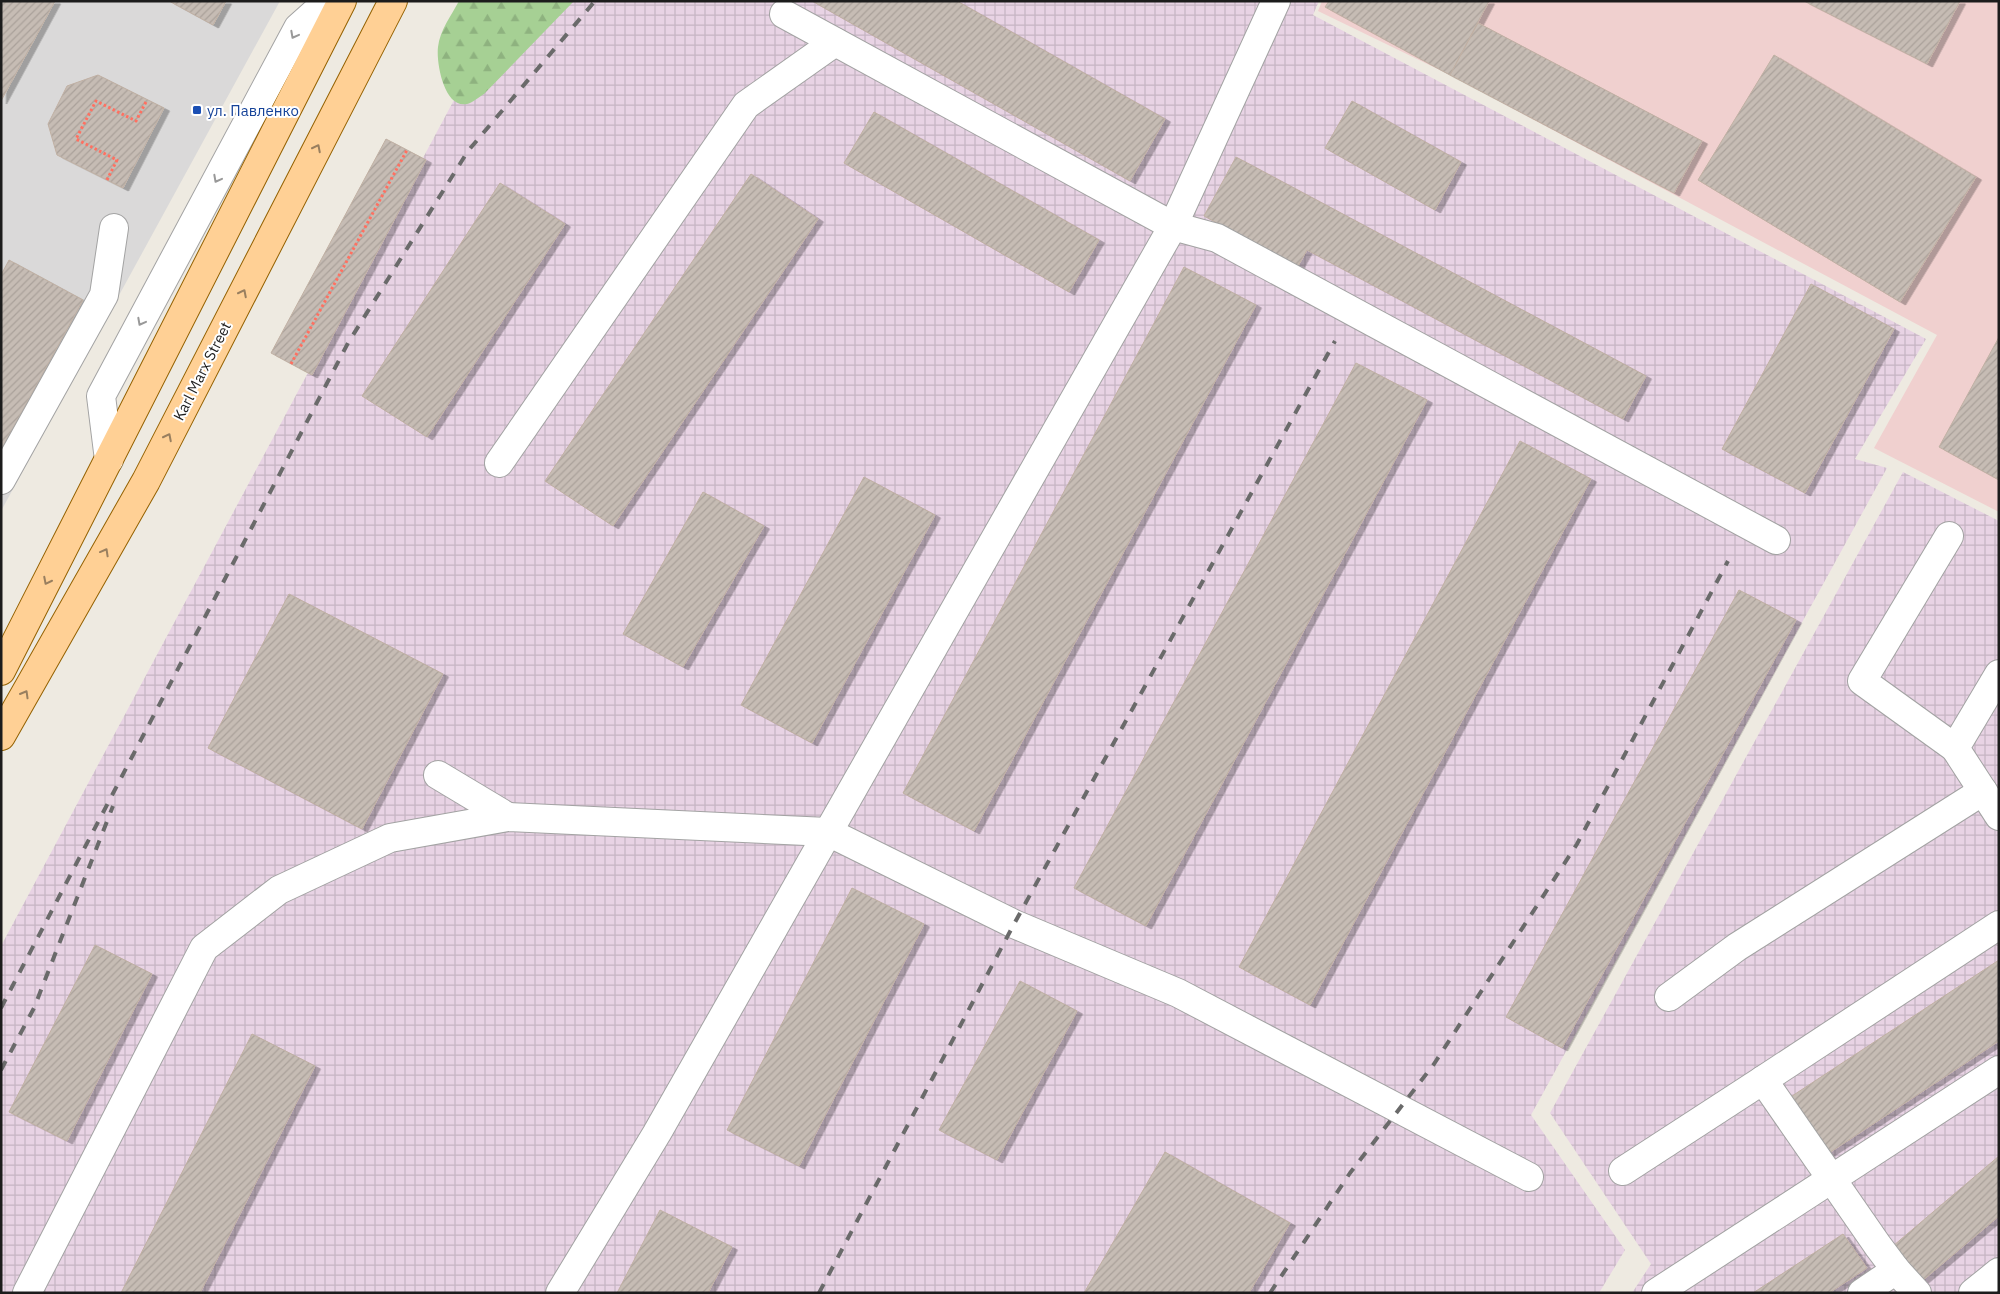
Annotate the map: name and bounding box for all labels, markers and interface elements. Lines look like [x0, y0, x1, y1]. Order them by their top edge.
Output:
one-way arrow [290, 30, 300, 39]
place label: ул. Павленко [207, 101, 299, 120]
marker: ул. Павленко [191, 104, 203, 116]
one-way arrow [311, 145, 321, 154]
one-way arrow [213, 173, 223, 182]
one-way arrow [237, 289, 247, 298]
one-way arrow [137, 317, 147, 326]
street label: Karl Marx Street [169, 318, 235, 424]
one-way arrow [162, 434, 172, 443]
one-way arrow [99, 549, 109, 558]
one-way arrow [43, 576, 53, 585]
one-way arrow [19, 690, 29, 699]

